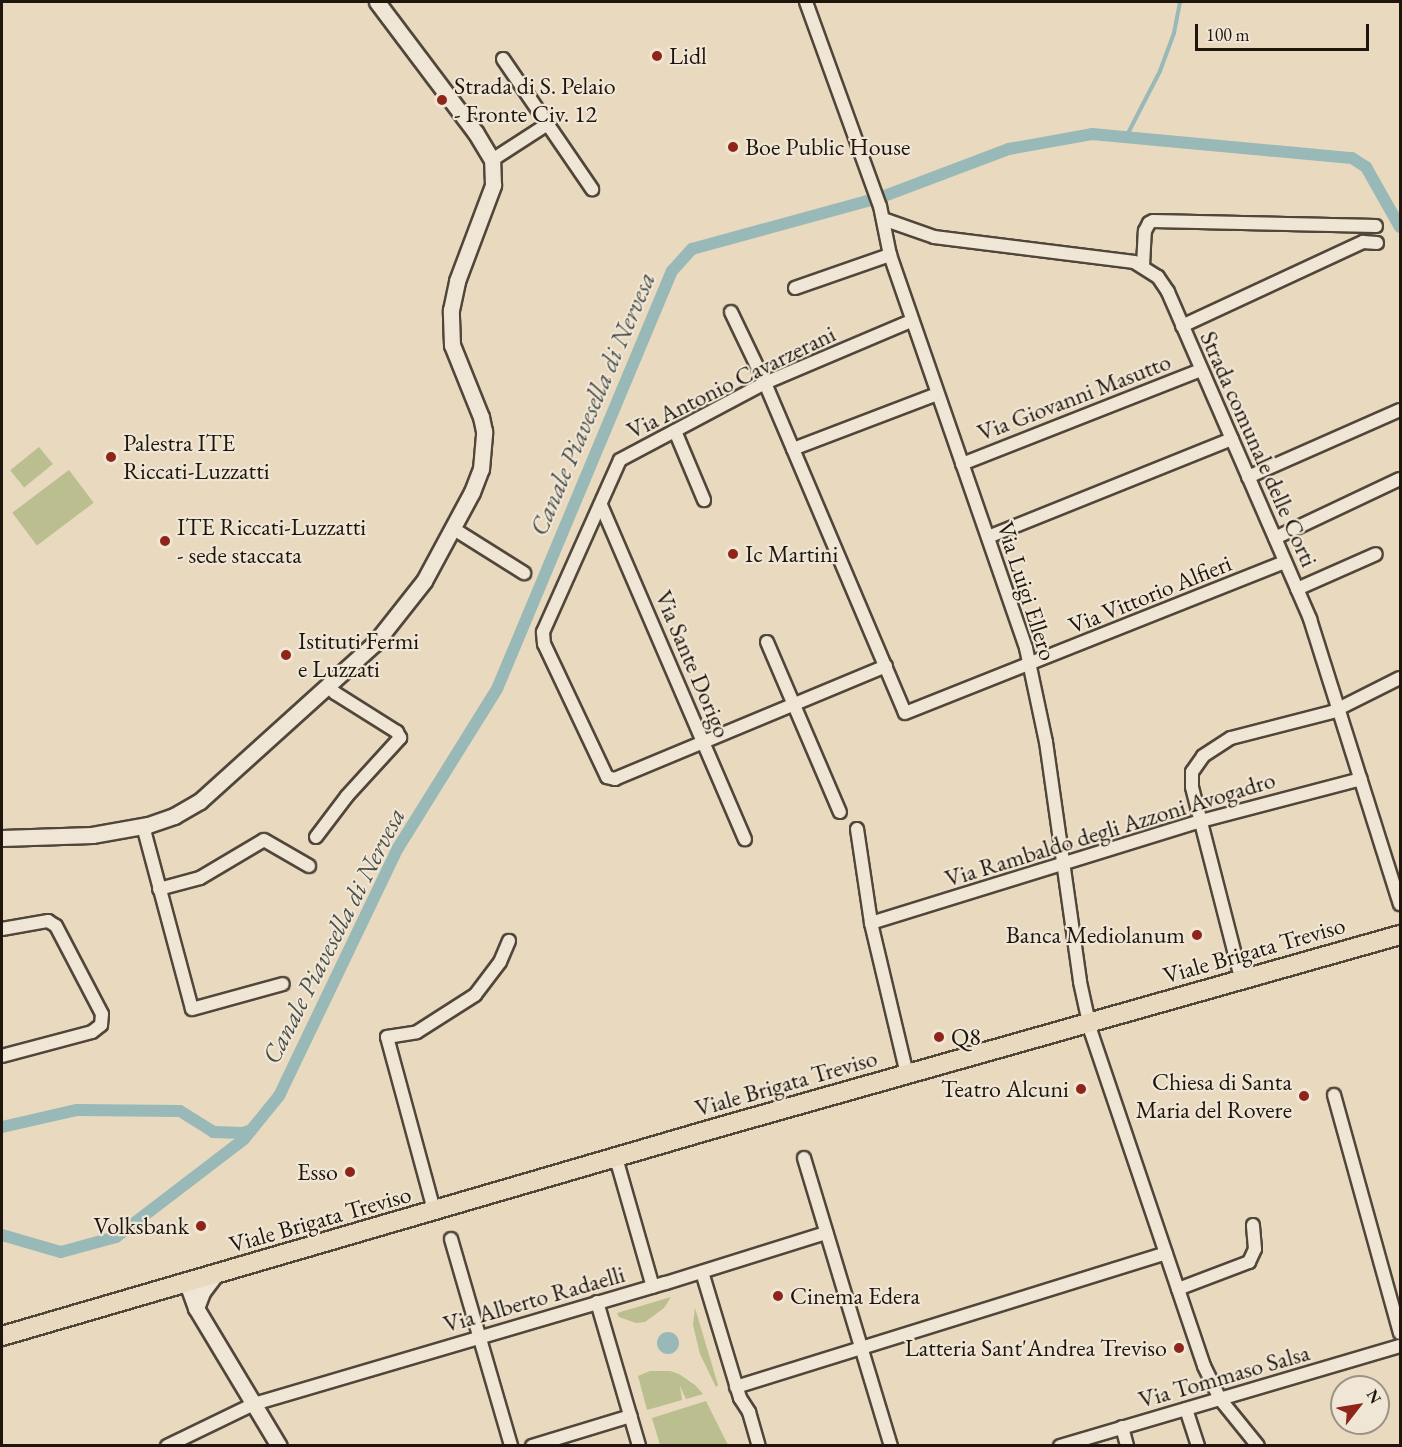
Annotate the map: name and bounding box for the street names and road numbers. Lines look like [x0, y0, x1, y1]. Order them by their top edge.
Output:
street label: Via Antonio Cavarzerani [622, 319, 840, 445]
street label: Strada comunale delle Corti [1194, 327, 1324, 571]
street label: Via Giovanni Masutto [973, 347, 1175, 447]
street label: Via Luigi Ellero [991, 518, 1063, 664]
street label: Via Vittorio Alfieri [1064, 548, 1236, 640]
street label: Via Sante Dorigo [649, 586, 737, 742]
street label: Via Rambaldo degli Azzoni Avogadro [941, 765, 1279, 893]
street label: Viale Brigata Treviso [1160, 910, 1348, 990]
street label: Viale Brigata Treviso [692, 1043, 880, 1123]
street label: Viale Brigata Treviso [226, 1179, 414, 1259]
street label: Via Alberto Radaelli [440, 1259, 628, 1339]
street label: Via Tommaso Salsa [1135, 1338, 1313, 1414]

